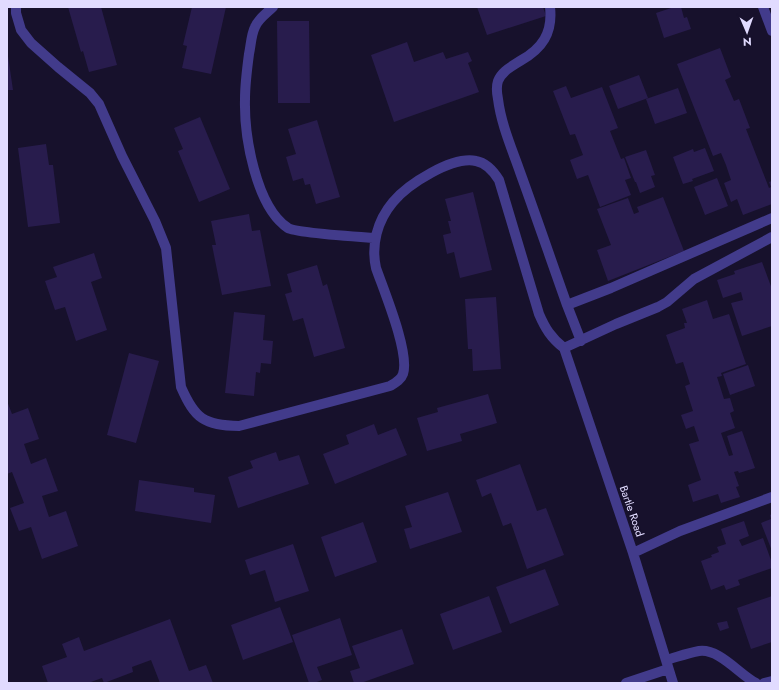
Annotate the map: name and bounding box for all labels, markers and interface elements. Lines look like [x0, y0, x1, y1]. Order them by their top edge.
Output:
north arrow [727, 12, 767, 52]
text: N [743, 34, 752, 50]
street label: Bartle Road [616, 483, 648, 539]

